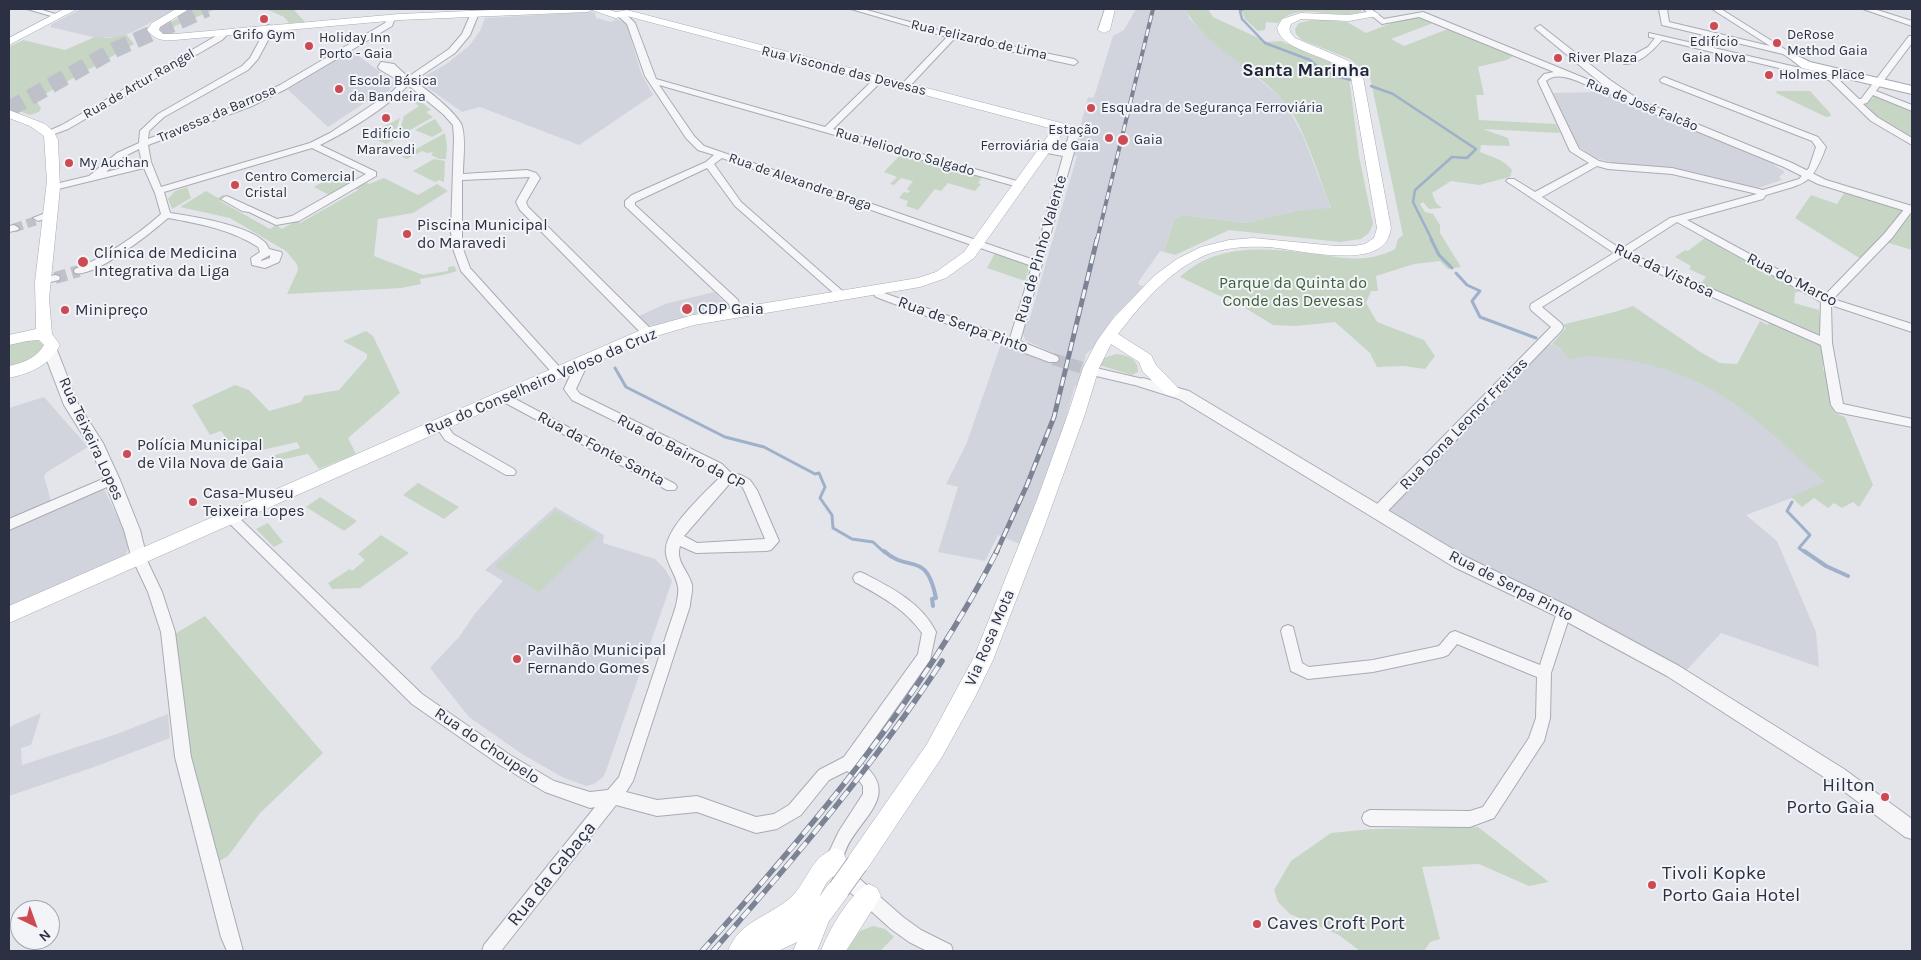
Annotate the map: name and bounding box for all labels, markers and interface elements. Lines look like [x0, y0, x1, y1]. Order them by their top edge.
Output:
marker: Grifo Gym [258, 13, 270, 25]
street label: Rua Felizardo de Lima [909, 16, 1049, 64]
marker: Edifício Gaia Nova [1708, 20, 1720, 32]
place label: Grifo Gym [233, 27, 295, 43]
place label: DeRose Method Gaia [1787, 27, 1868, 59]
place label: Holiday Inn Porto - Gaia [319, 30, 392, 62]
place label: Edifício Gaia Nova [1682, 34, 1746, 66]
marker: DeRose Method Gaia [1771, 37, 1783, 49]
marker: Holiday Inn Porto - Gaia [303, 40, 315, 52]
street label: Rua Visconde das Devesas [760, 42, 928, 100]
street label: Rua de Artur Rangel [80, 45, 198, 123]
place label: River Plaza [1568, 50, 1637, 66]
marker: River Plaza [1552, 52, 1564, 64]
district label: Santa Marinha [1242, 60, 1370, 82]
place label: Holmes Place [1779, 67, 1865, 83]
marker: Holmes Place [1763, 69, 1775, 81]
place label: Escola Básica da Bandeira [349, 73, 437, 105]
street label: Rua de José Falcão [1584, 75, 1700, 135]
street label: Travessa da Barrosa [155, 81, 279, 147]
marker: Escola Básica da Bandeira [333, 83, 345, 95]
place label: Esquadra de Segurança Ferroviária [1101, 100, 1323, 116]
marker: Esquadra de Segurança Ferroviária [1085, 102, 1097, 114]
marker: Edifício Maravedi [380, 112, 392, 124]
place label: Estação Ferroviária de Gaia [981, 122, 1099, 154]
street label: Rua Heliodoro Salgado [833, 124, 977, 180]
place label: Edifício Maravedi [356, 126, 416, 158]
marker: Estação Ferroviária de Gaia [1103, 132, 1115, 144]
place label: Gaia [1134, 132, 1163, 148]
marker: Gaia [1116, 133, 1130, 147]
street label: Rua de Alexandre Braga [726, 150, 874, 214]
place label: My Auchan [79, 155, 149, 171]
marker: My Auchan [63, 157, 75, 169]
place label: Centro Comercial Cristal [245, 169, 355, 202]
street label: Rua de Pinho Valente [1011, 173, 1071, 325]
marker: Centro Comercial Cristal [229, 179, 241, 191]
place label: Piscina Municipal do Maravedi [417, 215, 548, 253]
marker: Piscina Municipal do Maravedi [401, 228, 413, 240]
street label: Rua da Vistosa [1611, 239, 1717, 303]
place label: Clínica de Medicina Integrativa da Liga [94, 243, 237, 281]
street label: Rua do Marco [1743, 249, 1841, 311]
marker: Clínica de Medicina Integrativa da Liga [76, 255, 90, 269]
park label: Parque da Quinta do Conde das Devesas [1219, 273, 1367, 311]
street label: Rua de Serpa Pinto [895, 293, 1031, 357]
place label: CDP Gaia [698, 299, 764, 319]
place label: Minipreço [75, 300, 148, 320]
marker: CDP Gaia [680, 302, 694, 316]
marker: Minipreço [59, 304, 71, 316]
street label: Rua do Conselheiro Veloso da Cruz [422, 324, 660, 440]
street label: Rua Dona Leonor Freitas [1396, 354, 1532, 494]
street label: Rua Teixeira Lopes [54, 374, 128, 504]
street label: Rua da Fonte Santa [534, 407, 668, 491]
street label: Rua do Bairro da CP [614, 410, 748, 494]
place label: Polícia Municipal de Vila Nova de Gaia [137, 435, 284, 473]
marker: Polícia Municipal de Vila Nova de Gaia [121, 448, 133, 460]
place label: Casa-Museu Teixeira Lopes [203, 483, 305, 521]
marker: Casa-Museu Teixeira Lopes [187, 496, 199, 508]
street label: Rua de Serpa Pinto [1445, 546, 1577, 626]
street label: Via Rosa Mota [961, 587, 1019, 689]
place label: Pavilhão Municipal Fernando Gomes [527, 640, 666, 678]
marker: Pavilhão Municipal Fernando Gomes [511, 653, 523, 665]
street label: Rua do Choupelo [431, 704, 543, 788]
place label: Hilton Porto Gaia [1786, 775, 1875, 819]
marker: Hilton Porto Gaia [1879, 791, 1891, 803]
street label: Rua da Cabaça [503, 817, 601, 931]
place label: Tivoli Kopke Porto Gaia Hotel [1662, 863, 1800, 907]
marker: Tivoli Kopke Porto Gaia Hotel [1646, 879, 1658, 891]
north arrow [10, 900, 60, 950]
place label: Caves Croft Port [1267, 913, 1405, 935]
marker: Caves Croft Port [1251, 918, 1263, 930]
text: N [35, 926, 54, 945]

